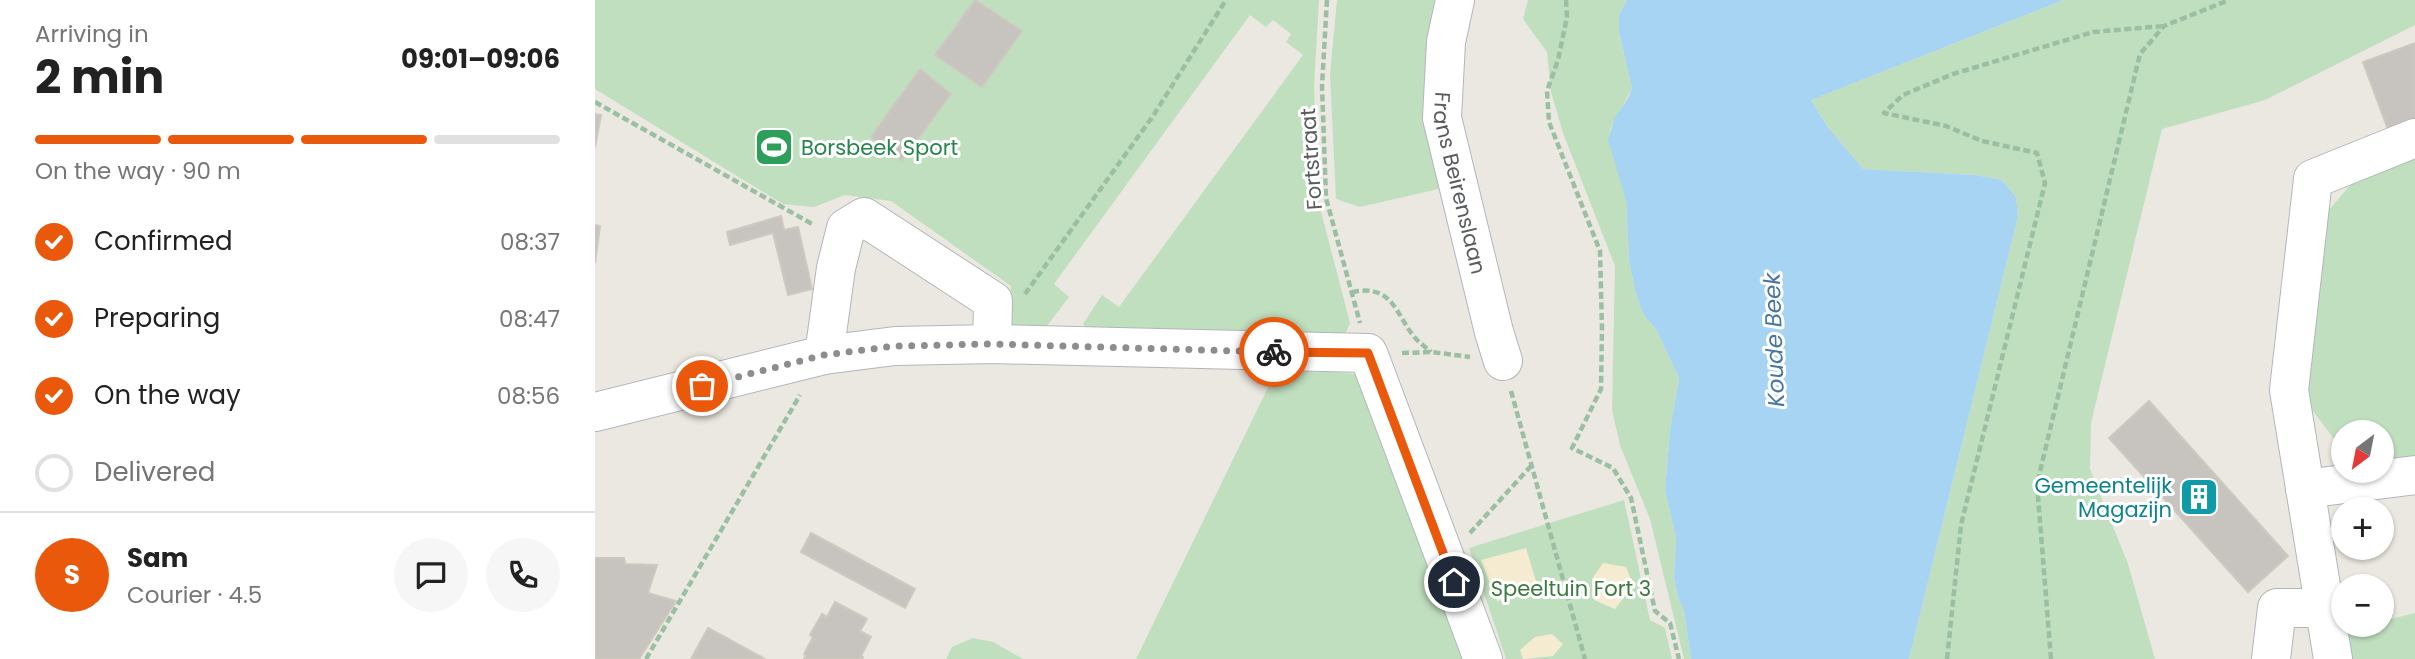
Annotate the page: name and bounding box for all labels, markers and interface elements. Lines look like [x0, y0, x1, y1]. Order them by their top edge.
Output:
text: Arriving in [35, 18, 149, 50]
text: 09:01–09:06 [401, 41, 560, 77]
text: 2 min [35, 45, 164, 109]
street label: Frans Beirenslaan [1427, 91, 1494, 277]
street label: Fortstraat [1293, 107, 1329, 211]
sports icon: Borsbeek Sport [753, 126, 795, 168]
place label: Borsbeek Sport [801, 133, 958, 162]
text: On the way · 90 m [35, 155, 241, 187]
icon: check [35, 223, 73, 261]
text: Confirmed [94, 223, 232, 259]
text: 08:37 [500, 226, 560, 258]
water label: Koude Beek [1756, 271, 1792, 408]
icon: check [35, 300, 73, 338]
text: Preparing [94, 300, 220, 336]
text: 08:47 [499, 303, 560, 335]
courier [1239, 317, 1309, 387]
icon: bike [1255, 333, 1293, 371]
pin [672, 356, 732, 416]
icon: bag [683, 367, 721, 405]
icon: check [35, 377, 73, 415]
text: On the way [94, 377, 241, 413]
text: 08:56 [497, 380, 560, 412]
north arrow [2331, 420, 2394, 483]
map controls [2331, 420, 2394, 637]
text: Delivered [94, 454, 215, 490]
place label: Gemeentelijk Magazijn [2035, 471, 2172, 524]
building icon: Gemeentelijk Magazijn [2178, 476, 2220, 518]
button: + [2331, 497, 2394, 560]
button: chat [394, 538, 468, 612]
button: phone [486, 538, 560, 612]
text: Sam [127, 540, 188, 576]
pin [1424, 552, 1484, 612]
text: S [64, 557, 80, 593]
icon: home [1435, 563, 1473, 601]
park label: Speeltuin Fort 3 [1491, 574, 1651, 603]
button: − [2331, 574, 2394, 637]
text: Courier · 4.5 [127, 579, 262, 611]

